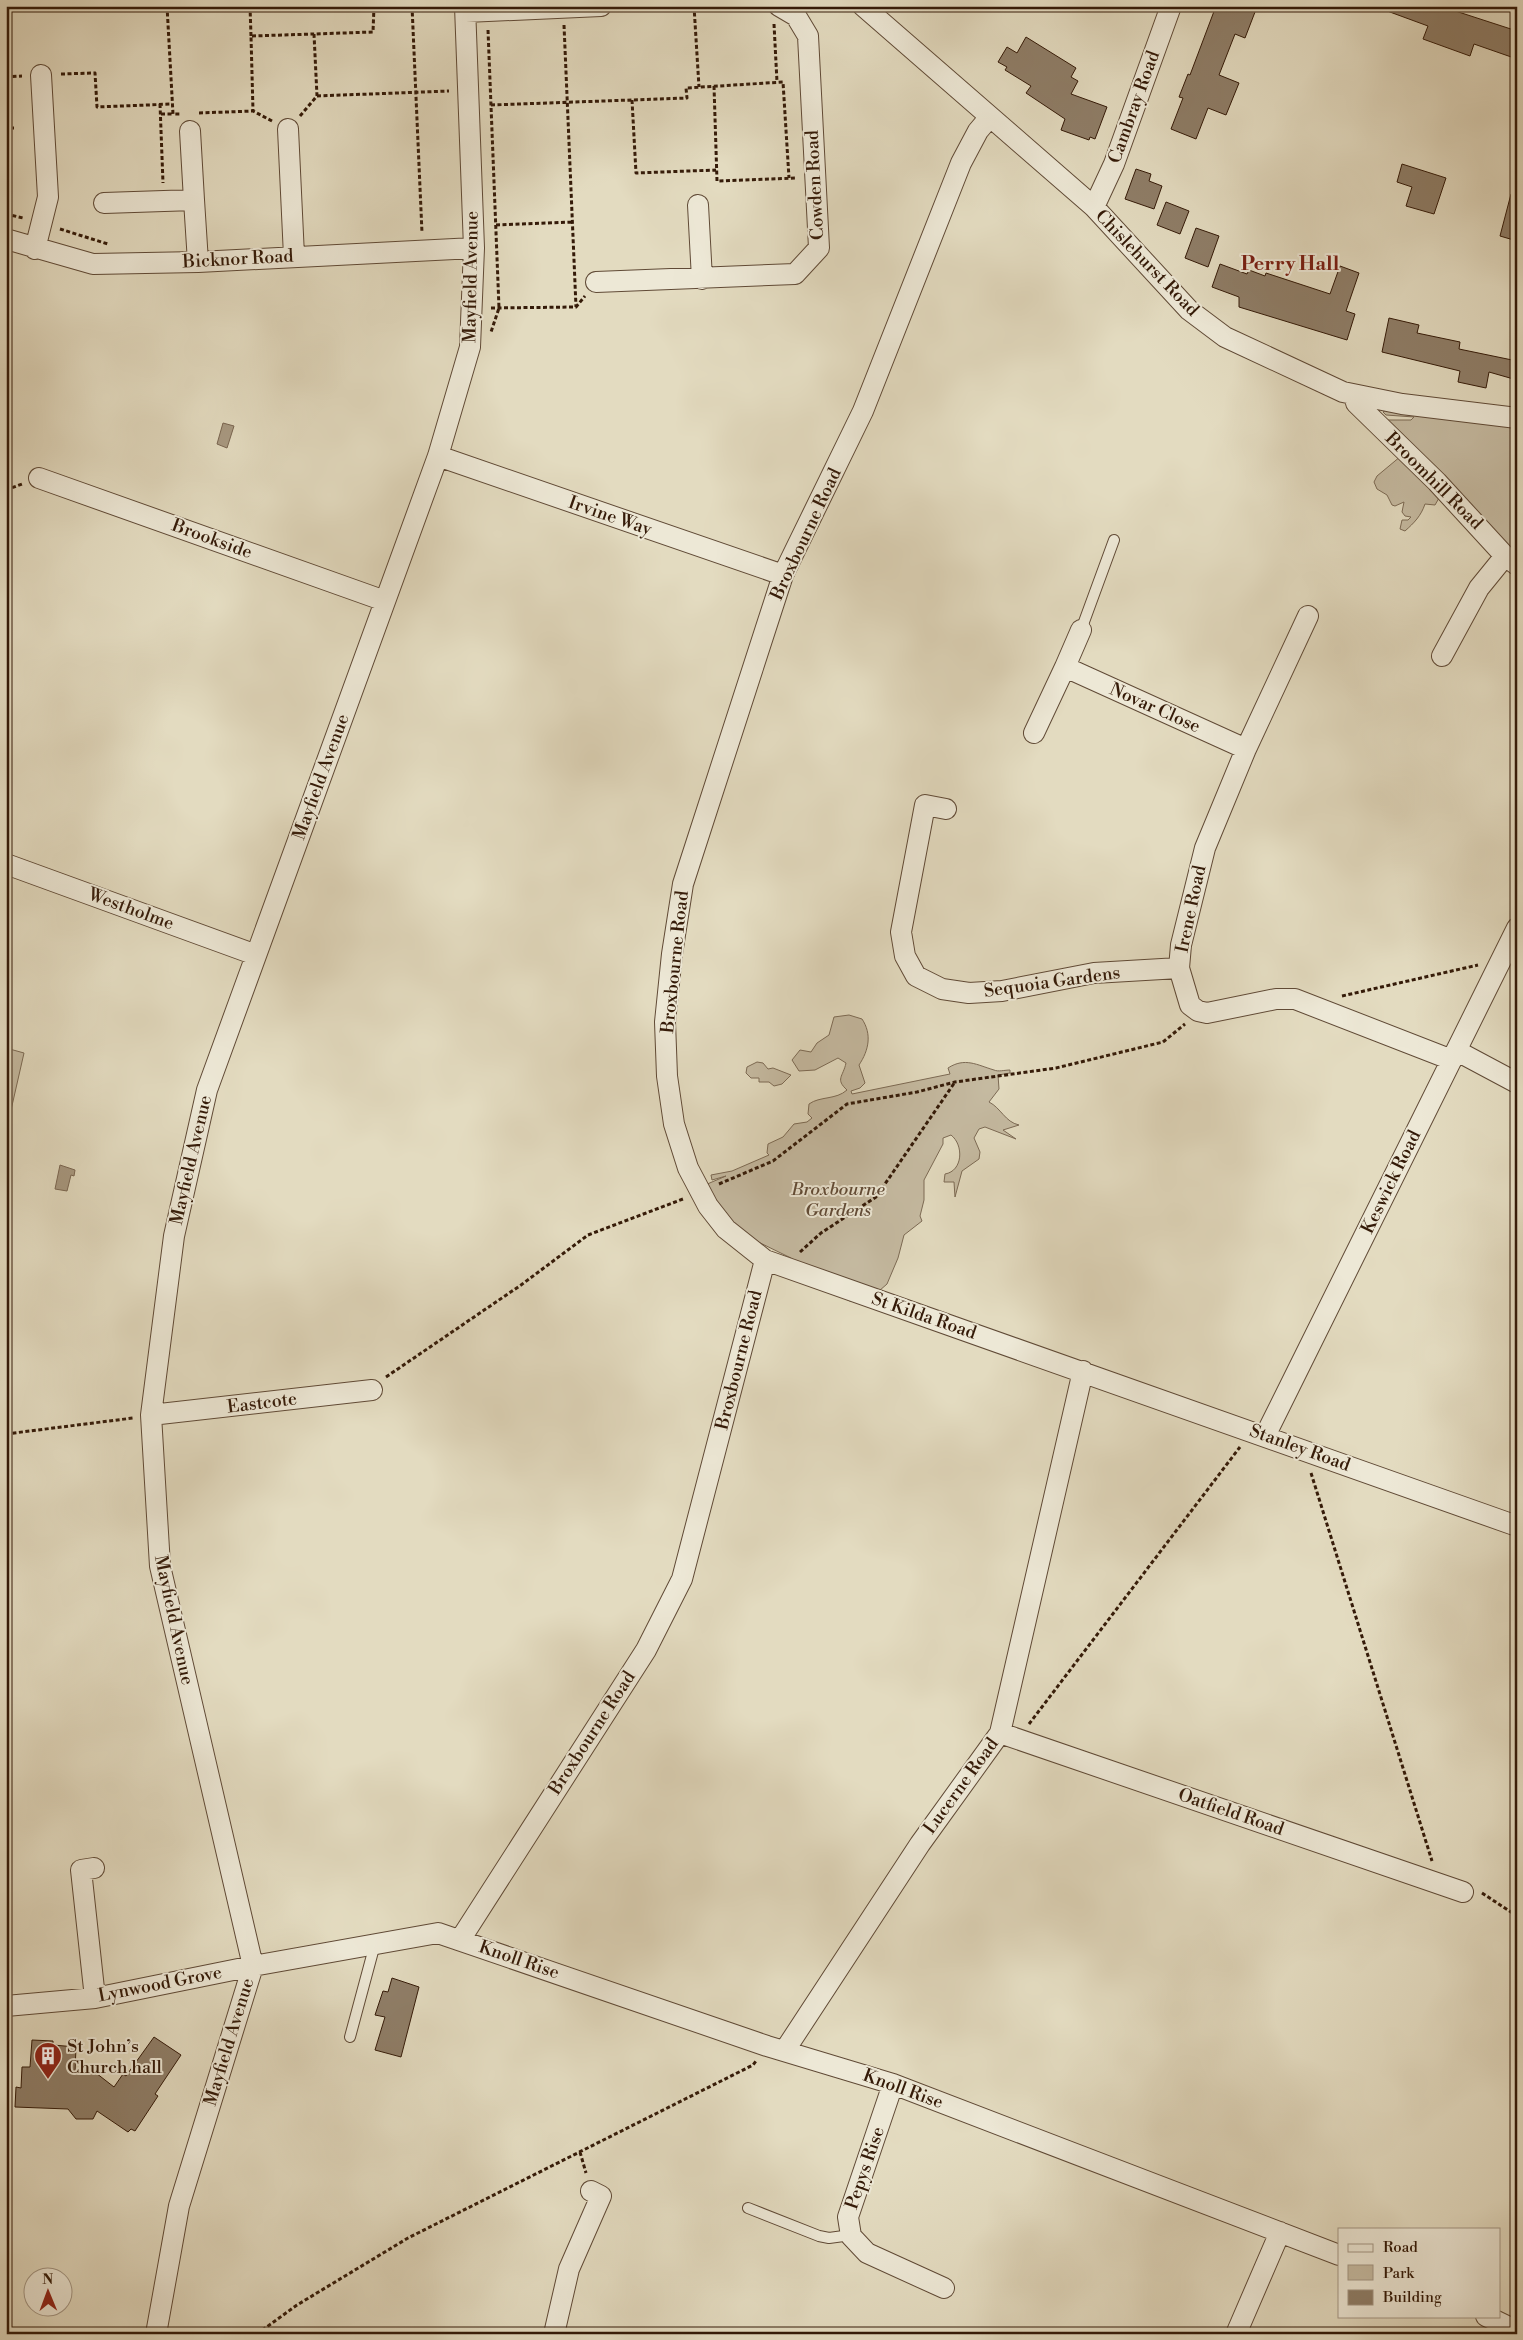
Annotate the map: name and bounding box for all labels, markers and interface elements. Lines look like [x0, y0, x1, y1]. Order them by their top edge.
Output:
street label: Cambray Road [1103, 47, 1165, 167]
street label: Cowden Road [801, 129, 829, 241]
street label: Chislehurst Road [1090, 205, 1204, 322]
street label: Mayfield Avenue [458, 211, 484, 343]
street label: Bicknor Road [181, 245, 295, 273]
district label: Perry Hall [1241, 252, 1340, 277]
street label: Broomhill Road [1380, 427, 1488, 535]
street label: Broxbourne Road [765, 464, 847, 605]
street label: Irvine Way [565, 491, 655, 541]
street label: Brookside [168, 514, 255, 564]
street label: Novar Close [1106, 678, 1204, 738]
street label: Mayfield Avenue [288, 711, 354, 843]
street label: Irene Road [1171, 862, 1212, 955]
street label: Westholme [84, 882, 177, 935]
street label: Broxbourne Road [656, 889, 694, 1035]
street label: Sequoia Gardens [982, 961, 1122, 1003]
street label: Mayfield Avenue [165, 1093, 217, 1227]
street label: Keswick Road [1356, 1126, 1426, 1238]
park label: Broxbourne Gardens [790, 1178, 885, 1222]
street label: Broxbourne Road [710, 1287, 768, 1433]
street label: St Kilda Road [868, 1287, 980, 1345]
street label: Eastcote [226, 1387, 298, 1419]
street label: Stanley Road [1247, 1419, 1354, 1477]
street label: Mayfield Avenue [149, 1553, 199, 1687]
street label: Broxbourne Road [543, 1666, 641, 1800]
street label: Lucerne Road [918, 1733, 1004, 1839]
street label: Oatfield Road [1175, 1783, 1288, 1841]
street label: Knoll Rise [476, 1936, 562, 1984]
street label: Lynwood Grove [96, 1961, 224, 2007]
street label: Mayfield Avenue [199, 1975, 259, 2109]
place label: St John’s Church hall [67, 2035, 162, 2079]
building icon: St John’s Church hall [33, 2041, 63, 2080]
street label: Knoll Rise [860, 2064, 946, 2114]
street label: Pepys Rise [840, 2124, 890, 2212]
legend [1338, 2228, 1500, 2318]
text: Road [1383, 2238, 1418, 2257]
text: Park [1383, 2264, 1415, 2283]
north arrow [22, 2268, 72, 2318]
text: N [42, 2271, 53, 2289]
text: Building [1382, 2288, 1442, 2307]

